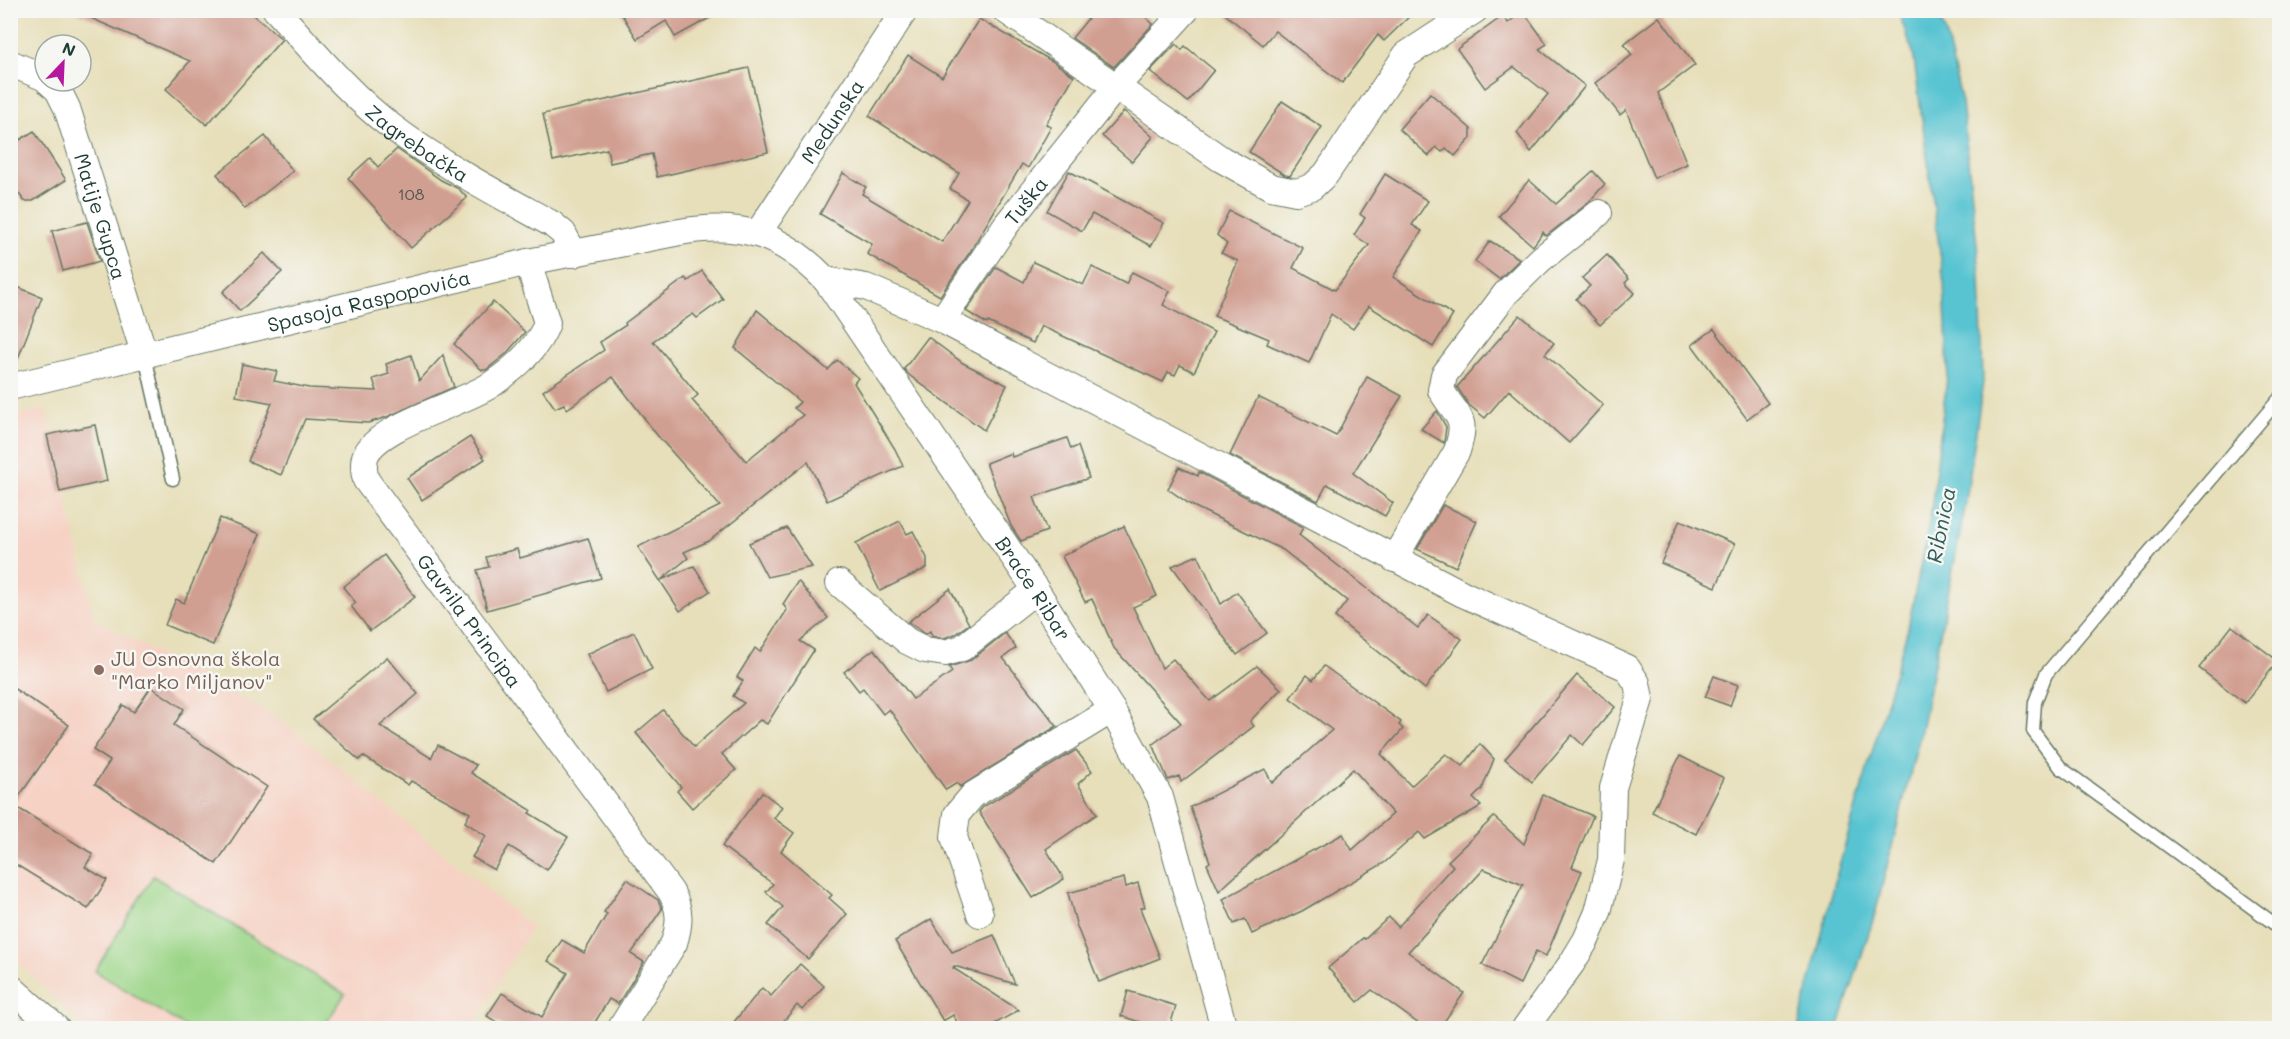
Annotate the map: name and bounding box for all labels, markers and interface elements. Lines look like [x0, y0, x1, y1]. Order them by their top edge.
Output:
north arrow [33, 33, 93, 93]
text: N [59, 37, 79, 61]
street label: Medunska [795, 74, 869, 168]
street label: Zagrebačka [360, 98, 474, 188]
street label: Matije Gupca [69, 150, 133, 283]
street label: Tuška [998, 171, 1053, 230]
house number: 108 [398, 183, 425, 204]
street label: Spasoja Raspopovića [265, 263, 473, 337]
water label: Ribnica [1919, 485, 1961, 565]
street label: Braće Ribar [990, 531, 1078, 645]
street label: Gavrila Principa [412, 548, 528, 692]
place label: JU Osnovna škola "Marko Miljanov" [111, 645, 280, 694]
marker: JU Osnovna škola "Marko Miljanov" [92, 663, 106, 677]

